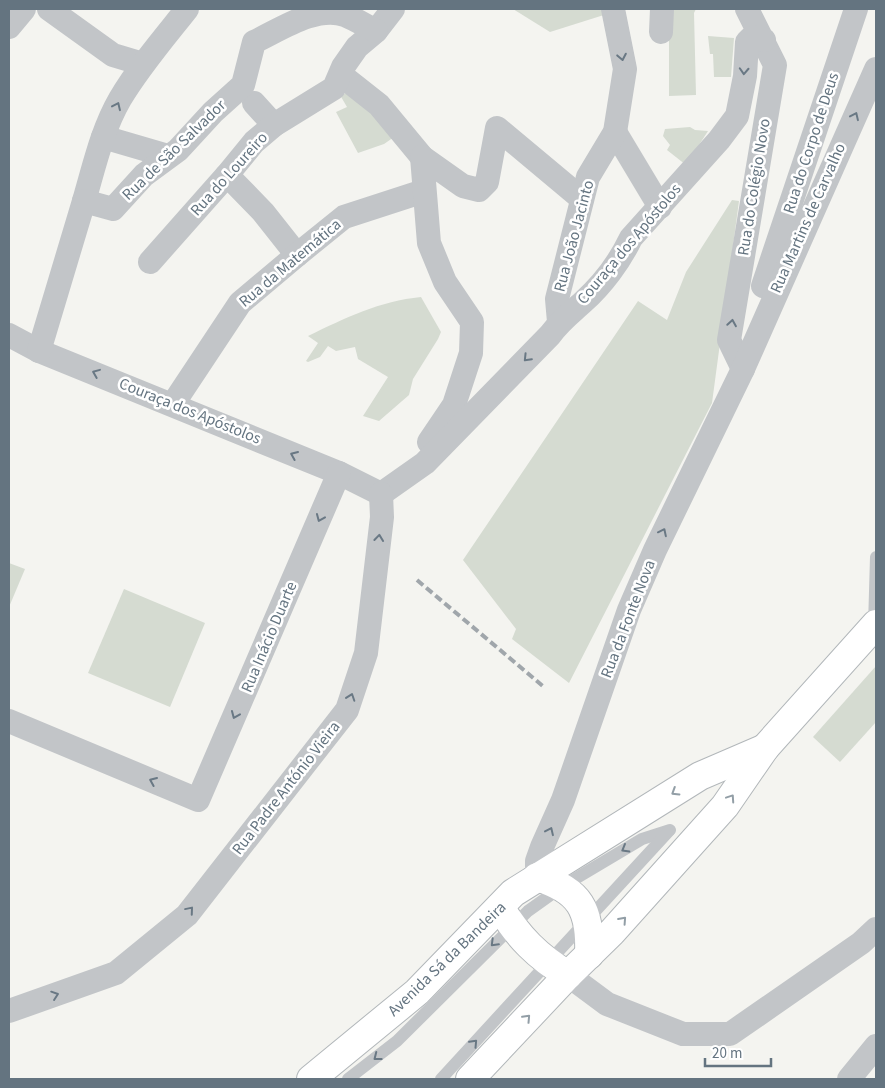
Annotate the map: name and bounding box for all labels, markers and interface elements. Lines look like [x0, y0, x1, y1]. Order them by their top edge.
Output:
one-way arrow [617, 52, 627, 61]
one-way arrow [739, 67, 750, 75]
street label: Rua do Corpo de Deus [778, 69, 844, 216]
street label: Rua de São Salvador [117, 94, 231, 205]
one-way arrow [111, 102, 122, 111]
one-way arrow [848, 112, 859, 121]
street label: Rua do Colégio Novo [732, 117, 776, 257]
street label: Rua do Loureiro [185, 127, 273, 221]
street label: Rua Martins de Carvalho [765, 139, 851, 297]
street label: Rua João Jacinto [549, 178, 599, 294]
street label: Couraça dos Apóstolos [572, 179, 686, 309]
street label: Rua da Matemática [234, 214, 346, 312]
one-way arrow [726, 319, 736, 328]
one-way arrow [524, 352, 533, 361]
one-way arrow [92, 369, 100, 379]
street label: Couraça dos Apóstolos [116, 372, 265, 450]
one-way arrow [291, 450, 299, 460]
one-way arrow [316, 513, 327, 522]
one-way arrow [657, 528, 668, 537]
one-way arrow [373, 534, 384, 542]
street label: Rua da Fonte Nova [595, 557, 661, 681]
street label: Rua Inácio Duarte [236, 578, 302, 696]
one-way arrow [345, 694, 355, 702]
one-way arrow [230, 710, 241, 719]
street label: Rua Padre António Vieira [227, 717, 345, 859]
one-way arrow [149, 777, 158, 787]
one-way arrow [671, 786, 680, 796]
one-way arrow [725, 794, 734, 804]
one-way arrow [543, 827, 554, 836]
one-way arrow [622, 843, 631, 853]
street label: Avenida Sá da Bandeira [383, 897, 511, 1021]
one-way arrow [184, 907, 193, 916]
one-way arrow [617, 916, 626, 925]
one-way arrow [491, 937, 500, 946]
one-way arrow [50, 991, 59, 1001]
one-way arrow [521, 1015, 530, 1024]
scale bar [705, 1036, 771, 1068]
one-way arrow [468, 1040, 477, 1049]
text: 20 m [712, 1043, 742, 1064]
one-way arrow [374, 1051, 383, 1060]

